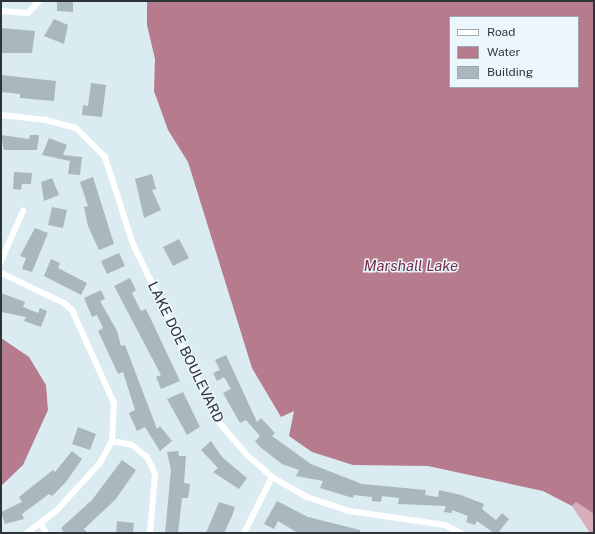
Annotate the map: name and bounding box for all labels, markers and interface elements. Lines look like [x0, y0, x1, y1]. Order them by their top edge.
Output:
legend [449, 16, 579, 88]
text: Road [487, 25, 515, 39]
text: Water [487, 45, 520, 59]
text: Building [487, 65, 533, 79]
water label: Marshall Lake [364, 257, 458, 275]
street label: LAKE DOE BOULEVARD [144, 279, 228, 425]

